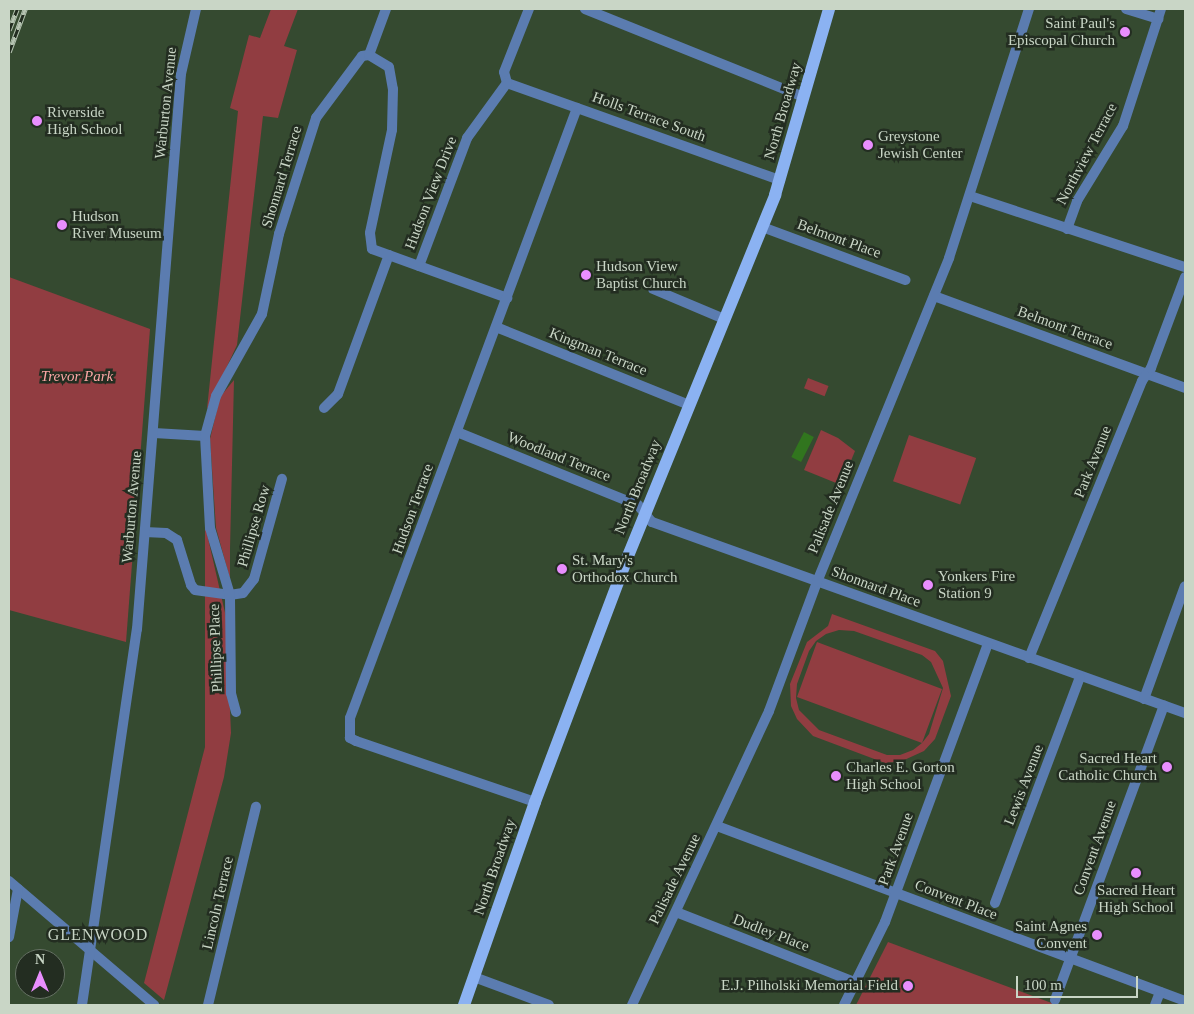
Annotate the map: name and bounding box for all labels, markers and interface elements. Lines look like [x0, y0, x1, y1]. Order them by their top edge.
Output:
place label: Saint Paul's Episcopal Church [1008, 14, 1115, 49]
marker: Saint Paul's Episcopal Church [1119, 26, 1131, 38]
street label: Warburton Avenue [151, 46, 181, 160]
street label: North Broadway [761, 60, 805, 162]
street label: Holls Terrace South [590, 88, 708, 146]
street label: Northview Terrace [1053, 100, 1121, 208]
place label: Riverside High School [47, 103, 122, 138]
marker: Riverside High School [31, 115, 43, 127]
street label: Shonnard Terrace [258, 124, 306, 230]
place label: Greystone Jewish Center [878, 127, 963, 162]
street label: Hudson View Drive [401, 134, 461, 252]
marker: Greystone Jewish Center [862, 139, 874, 151]
place label: Hudson River Museum [72, 207, 162, 242]
street label: Belmont Place [795, 216, 883, 262]
marker: Hudson River Museum [56, 219, 68, 231]
place label: Hudson View Baptist Church [596, 257, 686, 292]
marker: Hudson View Baptist Church [580, 269, 592, 281]
street label: Belmont Terrace [1015, 302, 1115, 354]
street label: Kingman Terrace [546, 324, 650, 380]
park label: Trevor Park [41, 368, 113, 386]
street label: Park Avenue [1070, 423, 1116, 501]
street label: Woodland Terrace [505, 428, 613, 486]
street label: North Broadway [611, 437, 665, 537]
street label: Warburton Avenue [118, 450, 146, 564]
street label: Palisade Avenue [804, 458, 858, 556]
street label: Hudson Terrace [388, 461, 438, 557]
street label: Phillipse Row [234, 483, 274, 569]
place label: St. Mary's Orthodox Church [572, 551, 677, 586]
marker: St. Mary's Orthodox Church [556, 563, 568, 575]
street label: Shonnard Place [829, 563, 923, 611]
place label: Yonkers Fire Station 9 [938, 567, 1015, 602]
marker: Yonkers Fire Station 9 [922, 579, 934, 591]
street label: Phillipse Place [205, 603, 227, 693]
street label: Lewis Avenue [1000, 742, 1048, 828]
place label: Sacred Heart Catholic Church [1058, 749, 1157, 784]
place label: Charles E. Gorton High School [846, 758, 955, 793]
marker: Sacred Heart Catholic Church [1161, 761, 1173, 773]
marker: Charles E. Gorton High School [830, 770, 842, 782]
street label: Convent Avenue [1069, 798, 1121, 898]
street label: Park Avenue [874, 810, 918, 888]
street label: North Broadway [470, 817, 520, 917]
street label: Palisade Avenue [645, 830, 705, 928]
street label: Lincoln Terrace [199, 855, 237, 951]
marker: Sacred Heart High School [1130, 867, 1142, 879]
street label: Convent Place [912, 876, 1000, 924]
place label: Sacred Heart High School [1097, 881, 1175, 916]
street label: Dudley Place [730, 910, 812, 956]
place label: Saint Agnes Convent [1014, 917, 1087, 952]
district label: GLENWOOD [47, 925, 149, 945]
marker: Saint Agnes Convent [1091, 929, 1103, 941]
north arrow [15, 949, 65, 999]
text: N [35, 952, 45, 967]
scale bar [1019, 966, 1142, 998]
place label: E.J. Pilholski Memorial Field [721, 977, 898, 995]
text: 100 m [1024, 977, 1062, 993]
marker: E.J. Pilholski Memorial Field [902, 980, 914, 992]

